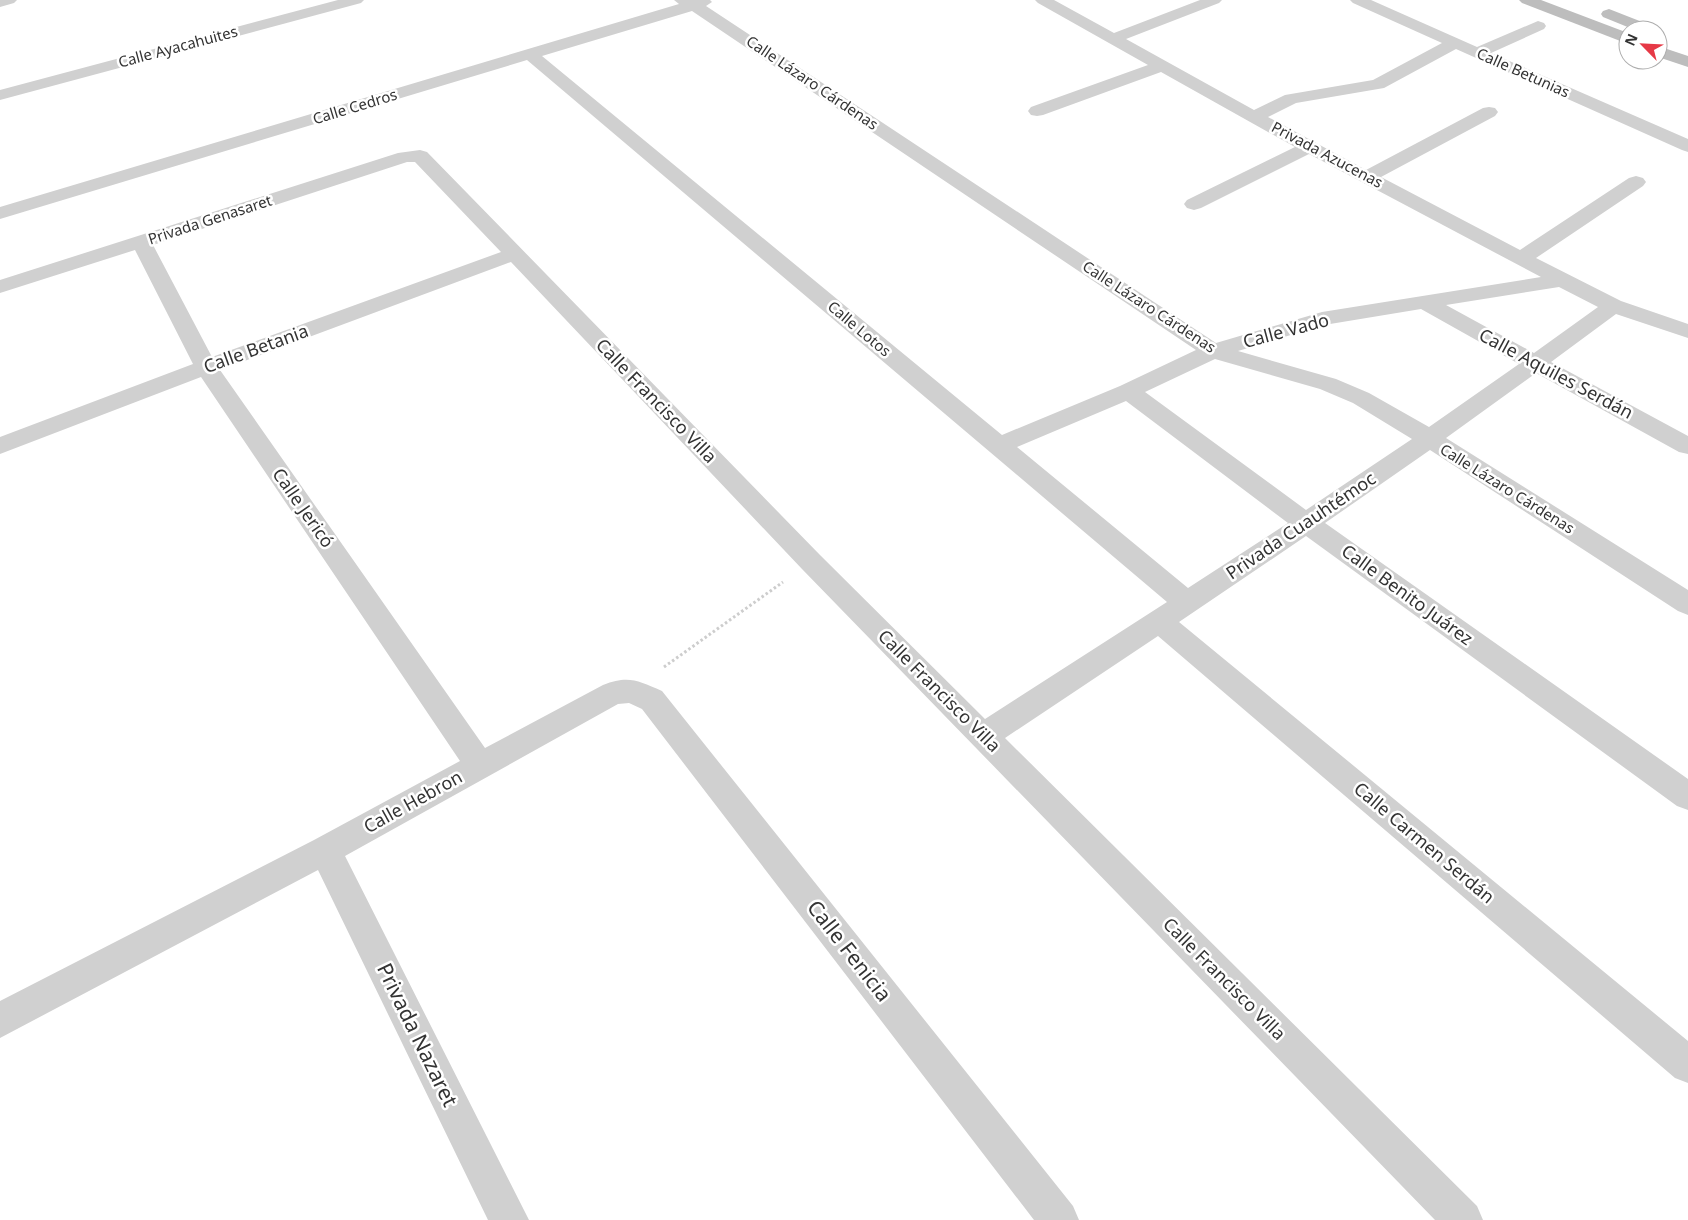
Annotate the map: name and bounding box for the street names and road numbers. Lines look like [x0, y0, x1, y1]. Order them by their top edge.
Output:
street label: Calle Ayacahuites [116, 20, 240, 72]
street label: Calle Lázaro Cárdenas [743, 31, 882, 134]
street label: Calle Betunias [1474, 43, 1573, 101]
street label: Calle Cedros [310, 84, 399, 128]
street label: Privada Azucenas [1268, 116, 1387, 192]
street label: Privada Genasaret [145, 189, 275, 249]
street label: Calle Lázaro Cárdenas [1079, 256, 1220, 357]
street label: Calle Lotos [824, 296, 895, 361]
street label: Calle Vado [1240, 307, 1331, 353]
street label: Calle Betania [200, 318, 311, 378]
street label: Calle Aquiles Serdán [1475, 322, 1638, 424]
street label: Calle Francisco Villa [591, 333, 722, 468]
street label: Calle Lázaro Cárdenas [1437, 439, 1579, 538]
street label: Calle Jericó [268, 463, 340, 552]
street label: Privada Cuauhtémoc [1221, 466, 1380, 584]
street label: Calle Benito Juárez [1337, 538, 1478, 650]
street label: Calle Francisco Villa [873, 624, 1006, 757]
street label: Calle Hebron [359, 764, 466, 838]
street label: Calle Carmen Serdán [1349, 776, 1500, 908]
street label: Calle Fenicia [801, 894, 898, 1007]
street label: Calle Francisco Villa [1158, 912, 1291, 1045]
street label: Privada Nazaret [371, 958, 465, 1111]

